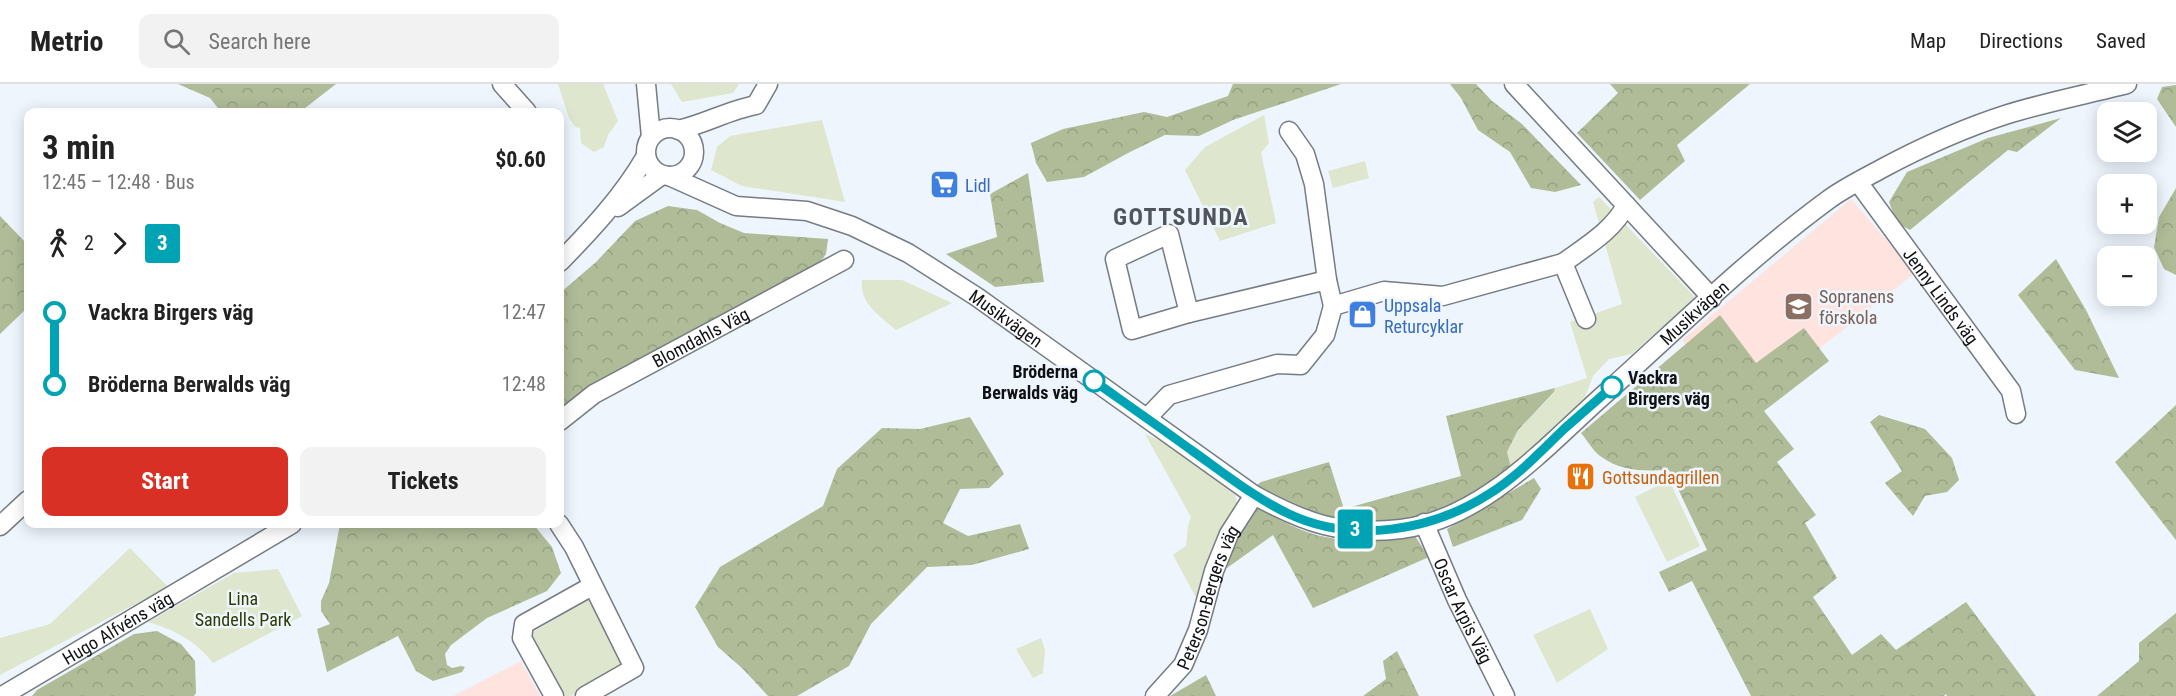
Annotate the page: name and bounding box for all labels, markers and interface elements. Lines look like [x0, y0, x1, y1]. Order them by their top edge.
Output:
search box [139, 14, 559, 68]
text: Metrio [30, 25, 103, 58]
icon: search [160, 25, 193, 58]
text: Search here [208, 29, 311, 54]
text: Map [1910, 29, 1946, 53]
text: Directions [1979, 29, 2063, 53]
text: Saved [2096, 29, 2146, 53]
map controls [2097, 102, 2157, 306]
button: layers [2097, 102, 2157, 162]
text: 3 min [42, 128, 115, 167]
text: $0.60 [495, 147, 546, 172]
supermarket icon: Lidl [928, 169, 960, 201]
text: 12:45 – 12:48 · Bus [42, 170, 195, 194]
button: + [2097, 174, 2157, 234]
place label: Lidl [965, 175, 991, 196]
district label: GOTTSUNDA [1113, 203, 1249, 231]
icon: walk [42, 227, 75, 260]
icon: forward [103, 227, 136, 260]
text: 2 [84, 231, 94, 255]
text: 3 [157, 231, 168, 255]
street label: Jenny Linds väg [1899, 244, 1983, 348]
button: − [2097, 246, 2157, 306]
street label: Musikvägen [1655, 276, 1733, 349]
street label: Musikvägen [966, 285, 1047, 351]
place label: Sopranens förskola [1819, 286, 1894, 328]
school or university icon: Sopranens förskola [1782, 290, 1814, 322]
place label: Uppsala Returcyklar [1384, 295, 1464, 337]
shop icon: Uppsala Returcyklar [1347, 299, 1379, 331]
text: Vackra Birgers väg [88, 300, 254, 325]
text: 12:47 [502, 300, 546, 324]
street label: Blomdahls Väg [648, 303, 752, 371]
place label: Bröderna Berwalds väg [982, 361, 1078, 403]
place label: Vackra Birgers väg [1628, 367, 1710, 409]
marker: Bröderna Berwalds väg [1083, 370, 1105, 392]
text: Bröderna Berwalds väg [88, 372, 290, 397]
text: 12:48 [502, 372, 546, 396]
marker: Vackra Birgers väg [1601, 376, 1623, 398]
button: Start [42, 447, 288, 516]
button: Tickets [300, 447, 546, 516]
restaurant icon: Gottsundagrillen [1565, 461, 1597, 493]
place label: Gottsundagrillen [1602, 467, 1719, 488]
line badge: 3 [1336, 510, 1374, 548]
text: 3 [1350, 517, 1360, 541]
street label: Peterson-Bergers väg [1172, 521, 1243, 673]
street label: Oscar Arpis Väg [1430, 555, 1497, 667]
street label: Hugo Alfvéns väg [58, 587, 176, 668]
park label: Lina Sandells Park [195, 588, 291, 630]

